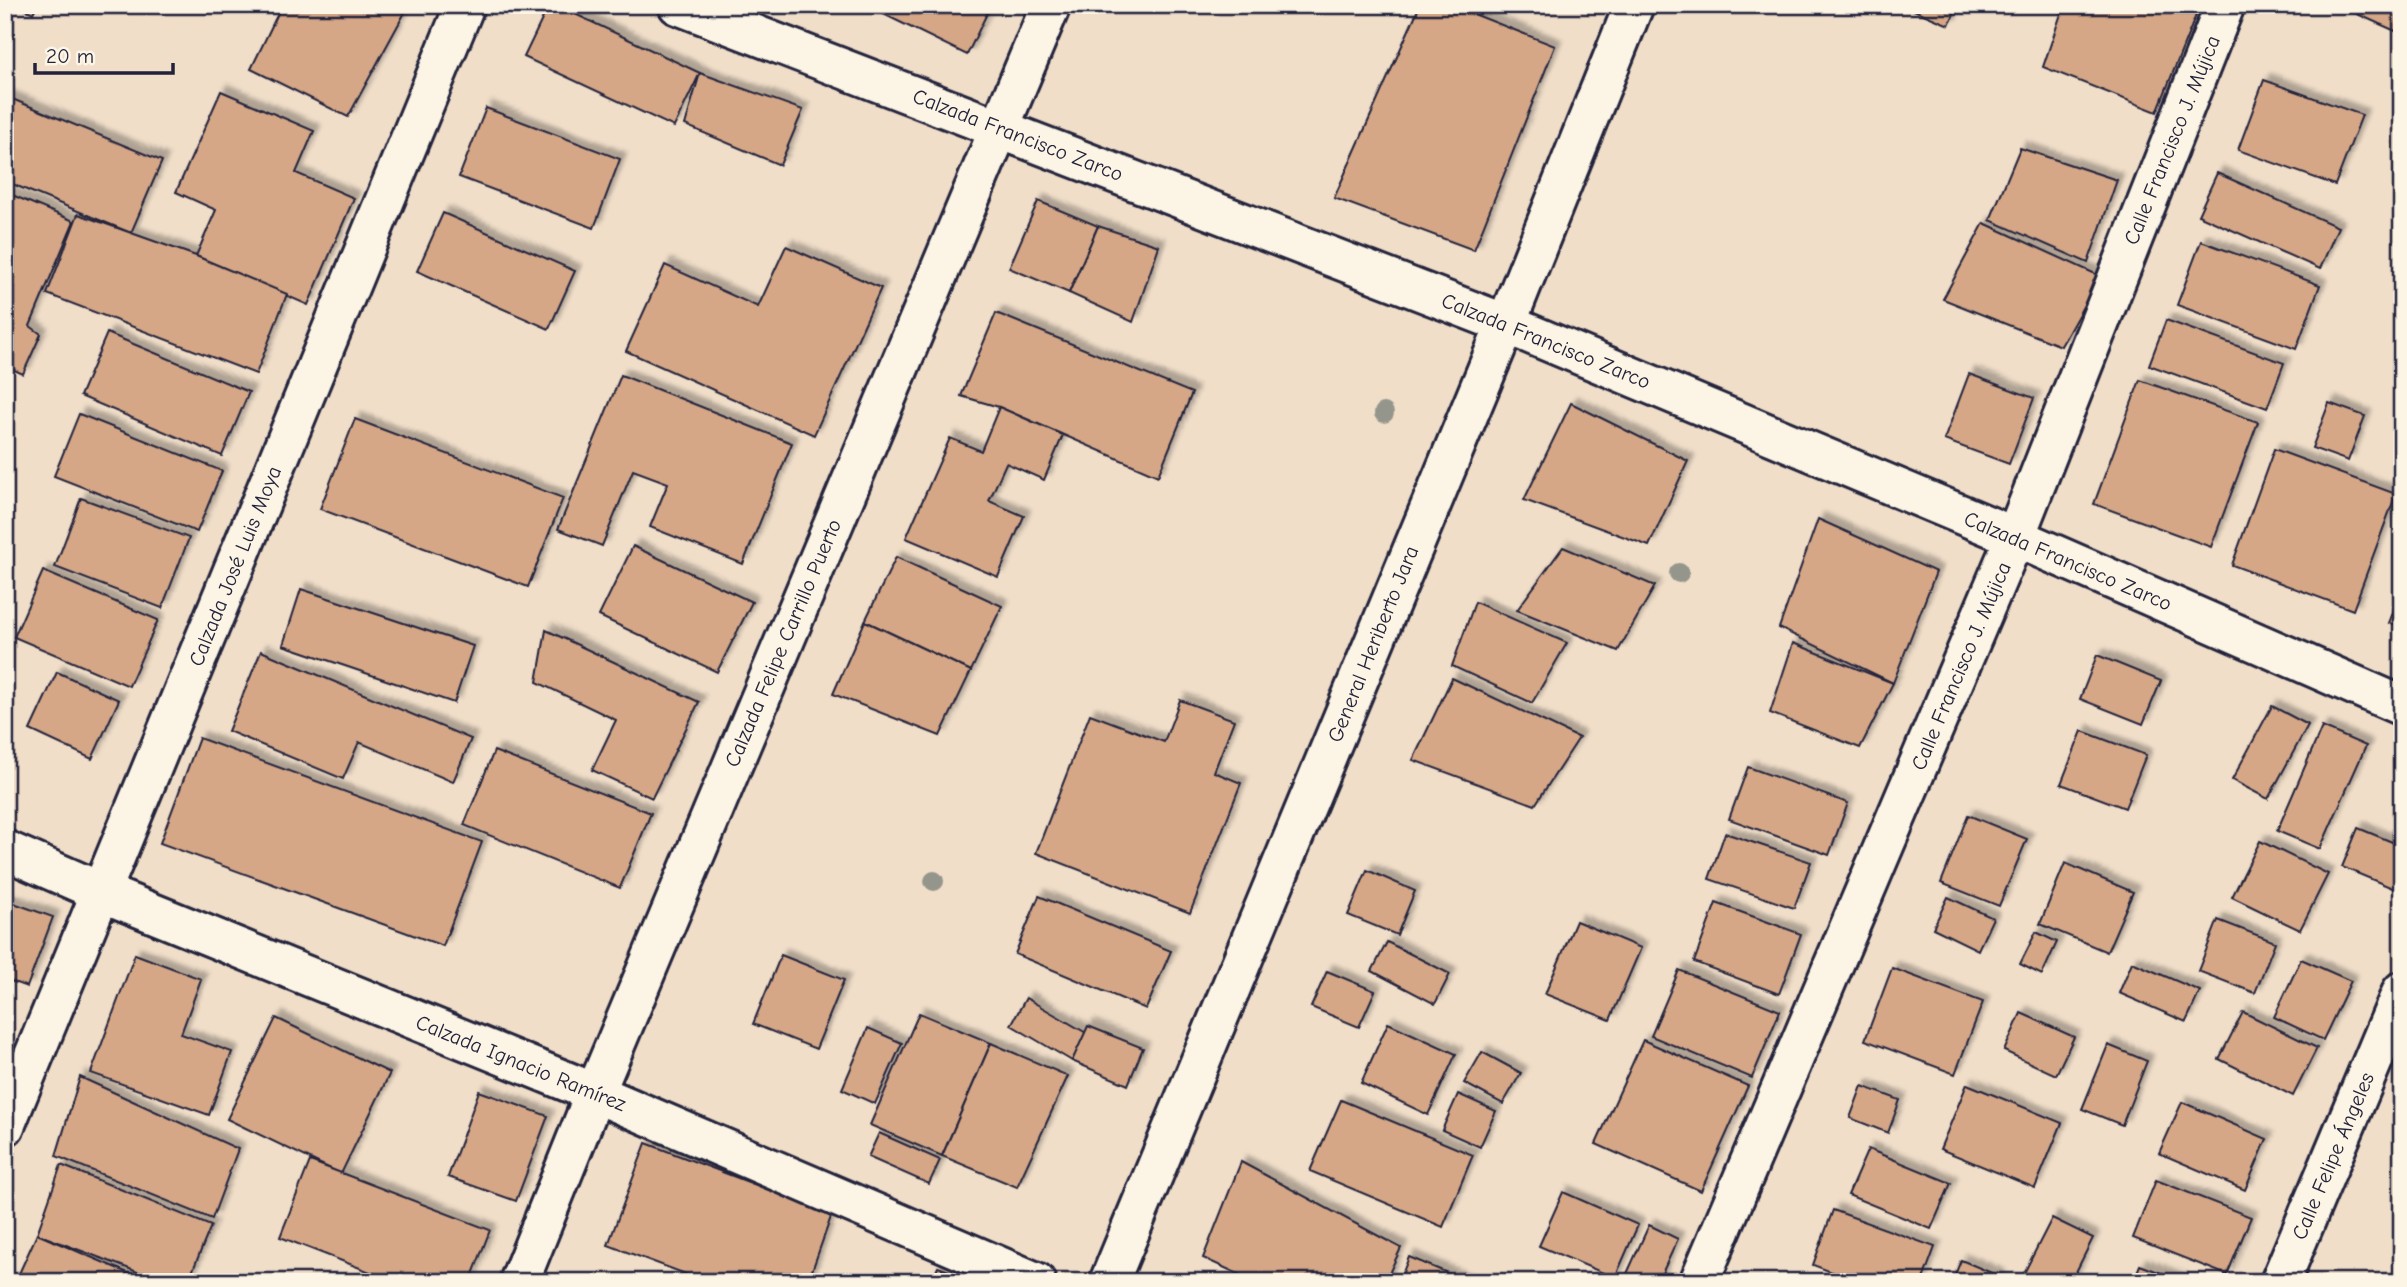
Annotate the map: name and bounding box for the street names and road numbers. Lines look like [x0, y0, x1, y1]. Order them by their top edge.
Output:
street label: Calle Francisco J. Mújica [2119, 32, 2225, 248]
street label: Calzada Francisco Zarco [910, 84, 1126, 186]
street label: Calzada Francisco Zarco [1438, 288, 1654, 394]
street label: Calzada José Luis Moya [184, 462, 286, 670]
street label: Calzada Francisco Zarco [1961, 506, 2175, 616]
street label: Calzada Felipe Carrillo Puerto [720, 516, 846, 770]
street label: General Heriberto Jara [1323, 542, 1423, 746]
street label: Calle Francisco J. Mújica [1906, 558, 2016, 774]
street label: Calzada Ignacio Ramírez [412, 1010, 630, 1116]
street label: Calle Felipe Ángeles [2287, 1069, 2379, 1243]

